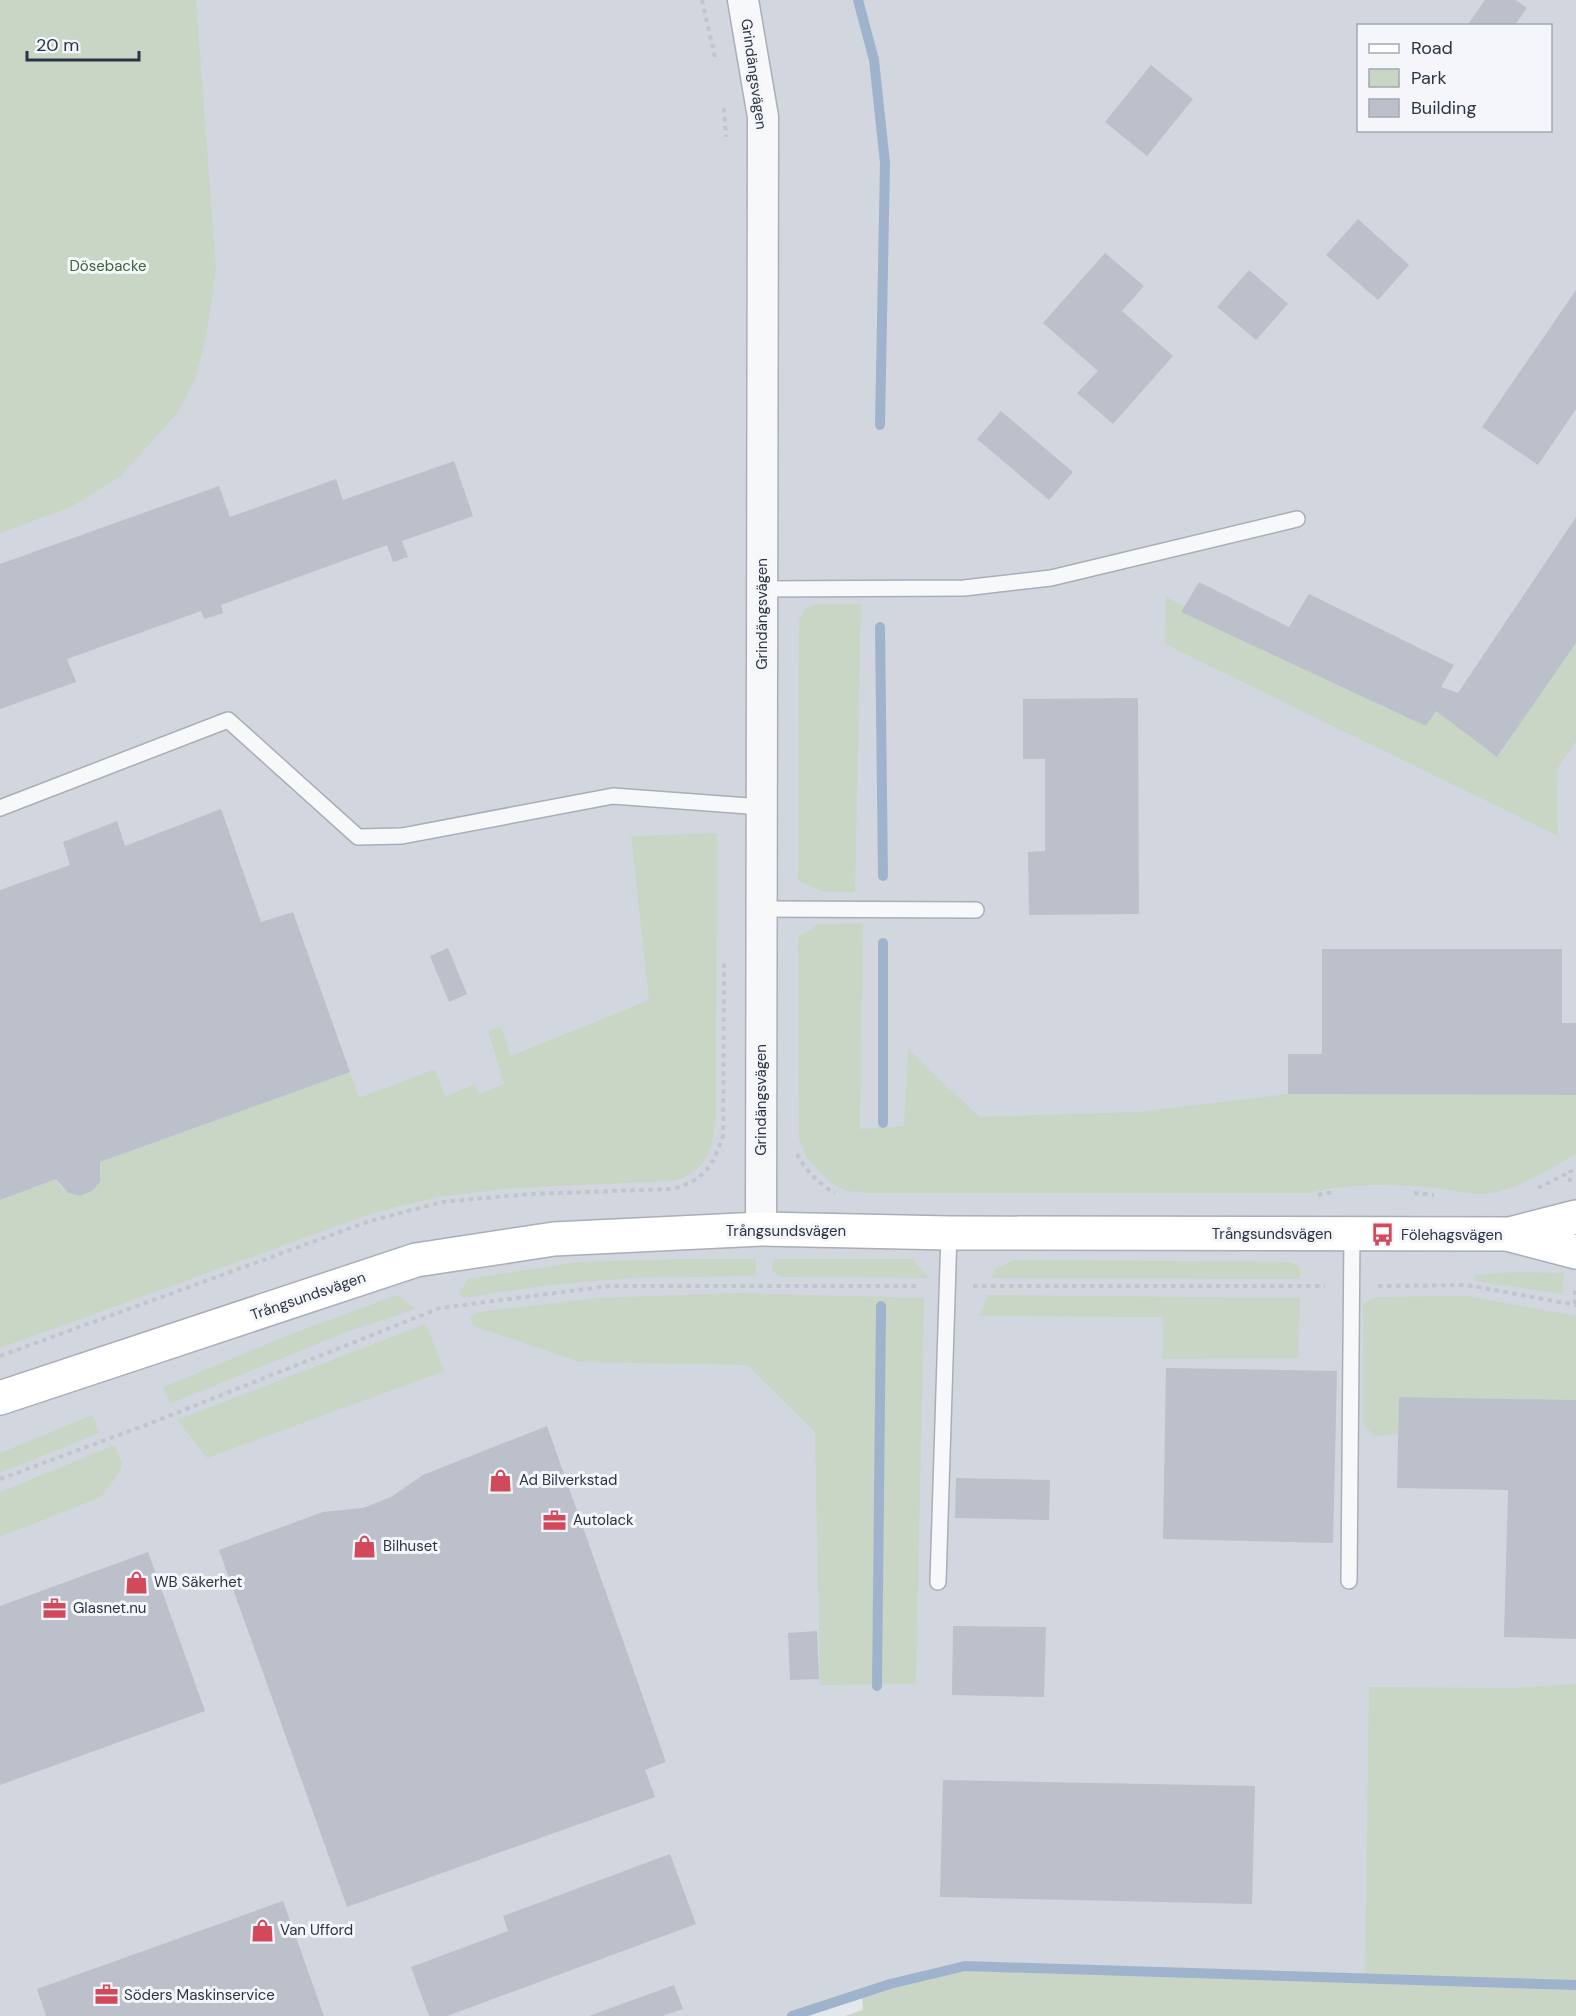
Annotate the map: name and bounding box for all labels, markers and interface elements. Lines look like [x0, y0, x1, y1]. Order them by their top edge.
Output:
street label: Grindängsvägen [736, 17, 772, 131]
scale bar [27, 24, 140, 62]
legend [1357, 24, 1552, 132]
text: 20 m [36, 33, 79, 57]
text: Road [1411, 36, 1453, 60]
text: Park [1411, 66, 1447, 90]
text: Building [1411, 96, 1476, 120]
park label: Dösebacke [70, 256, 146, 276]
street label: Grindängsvägen [752, 558, 772, 670]
street label: Grindängsvägen [751, 1044, 771, 1156]
street label: Trångsundsvägen [726, 1221, 846, 1241]
bus stop icon: Fölehagsvägen [1370, 1222, 1396, 1248]
street label: Trångsundsvägen [1212, 1224, 1332, 1244]
place label: Fölehagsvägen [1401, 1225, 1503, 1245]
street label: Trångsundsvägen [248, 1267, 368, 1325]
shop icon: Ad Bilverkstad [488, 1467, 514, 1493]
place label: Ad Bilverkstad [519, 1470, 617, 1490]
office icon: Autolack [542, 1507, 568, 1533]
place label: Autolack [573, 1510, 634, 1530]
shop icon: Bilhuset [352, 1533, 378, 1559]
place label: Bilhuset [383, 1536, 438, 1556]
shop icon: WB Säkerhet [123, 1569, 149, 1595]
place label: WB Säkerhet [154, 1572, 242, 1592]
office icon: Glasnet.nu [42, 1595, 68, 1621]
place label: Glasnet.nu [73, 1598, 146, 1618]
shop icon: Van Ufford [249, 1917, 275, 1943]
place label: Van Ufford [280, 1920, 353, 1940]
office icon: Söders Maskinservice [93, 1982, 119, 2008]
place label: Söders Maskinservice [124, 1985, 275, 2005]

